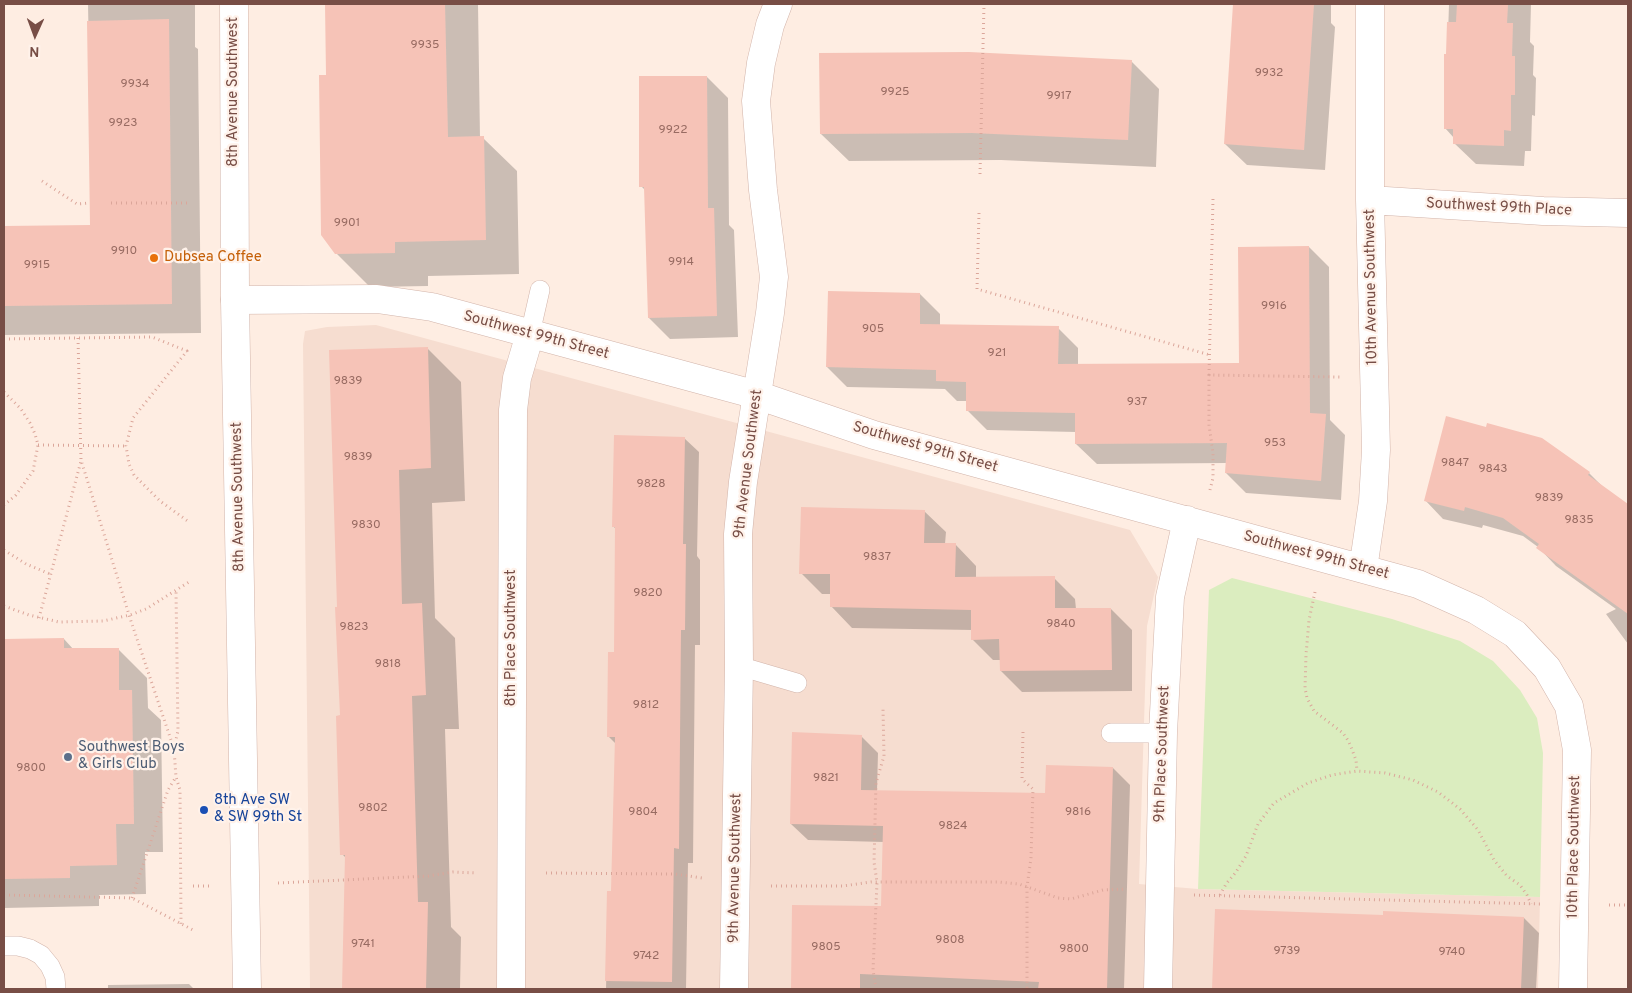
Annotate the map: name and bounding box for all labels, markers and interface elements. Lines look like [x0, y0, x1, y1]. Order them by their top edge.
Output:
north arrow [10, 10, 60, 60]
street label: 8th Avenue Southwest [225, 17, 243, 167]
house number: 9935 [410, 39, 440, 53]
text: N [29, 42, 40, 59]
house number: 9932 [1255, 67, 1283, 81]
house number: 9934 [120, 78, 150, 92]
house number: 9925 [880, 86, 910, 100]
house number: 9917 [1046, 90, 1072, 104]
house number: 9923 [109, 117, 137, 131]
house number: 9922 [658, 124, 688, 138]
street label: Southwest 99th Place [1426, 195, 1572, 221]
street label: 10th Avenue Southwest [1362, 209, 1382, 365]
house number: 9901 [334, 217, 360, 231]
house number: 9910 [111, 245, 137, 259]
place label: Dubsea Coffee [164, 249, 262, 267]
marker: Dubsea Coffee [148, 252, 160, 264]
house number: 9914 [668, 256, 694, 270]
house number: 9915 [24, 259, 50, 273]
house number: 9916 [1261, 300, 1287, 314]
street label: Southwest 99th Street [461, 308, 611, 364]
house number: 905 [862, 323, 884, 337]
house number: 921 [988, 347, 1006, 361]
house number: 9839 [334, 375, 362, 389]
street label: 9th Avenue Southwest [731, 388, 767, 540]
house number: 937 [1127, 396, 1147, 410]
street label: Southwest 99th Street [850, 419, 1000, 477]
street label: 8th Avenue Southwest [229, 422, 249, 572]
house number: 953 [1264, 437, 1286, 451]
house number: 9839 [344, 451, 372, 465]
house number: 9847 [1441, 457, 1469, 471]
house number: 9843 [1478, 463, 1508, 477]
house number: 9828 [637, 478, 665, 492]
house number: 9839 [1535, 492, 1563, 506]
house number: 9835 [1564, 514, 1594, 528]
house number: 9830 [351, 519, 381, 533]
street label: Southwest 99th Street [1241, 528, 1391, 584]
house number: 9837 [863, 551, 891, 565]
street label: 8th Place Southwest [503, 569, 521, 707]
house number: 9820 [633, 587, 663, 601]
house number: 9840 [1046, 618, 1076, 632]
house number: 9823 [340, 621, 368, 635]
house number: 9818 [375, 658, 401, 672]
street label: 9th Place Southwest [1152, 685, 1174, 823]
house number: 9812 [633, 699, 659, 713]
place label: Southwest Boys & Girls Club [78, 739, 185, 774]
marker: Southwest Boys & Girls Club [62, 751, 74, 763]
house number: 9800 [16, 762, 46, 776]
house number: 9821 [813, 772, 839, 786]
street label: 10th Place Southwest [1565, 775, 1585, 919]
place label: 8th Ave SW & SW 99th St [214, 792, 302, 827]
street label: 9th Avenue Southwest [726, 793, 746, 943]
house number: 9802 [358, 802, 388, 816]
marker: 8th Ave SW & SW 99th St [198, 804, 210, 816]
house number: 9804 [628, 806, 658, 820]
house number: 9816 [1065, 806, 1091, 820]
house number: 9824 [939, 820, 967, 834]
house number: 9808 [935, 934, 965, 948]
house number: 9741 [351, 938, 375, 952]
house number: 9805 [811, 941, 841, 955]
house number: 9800 [1059, 943, 1089, 957]
house number: 9739 [1273, 945, 1301, 959]
house number: 9740 [1438, 946, 1466, 960]
house number: 9742 [633, 950, 659, 964]

